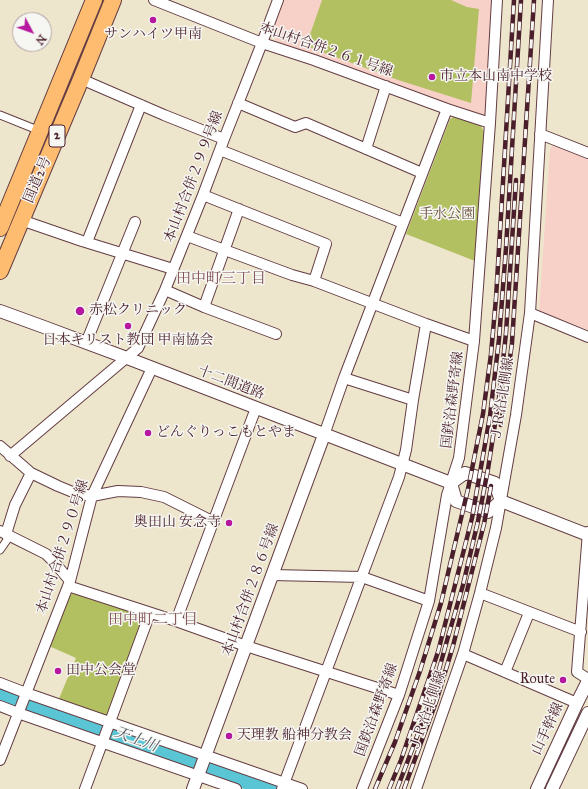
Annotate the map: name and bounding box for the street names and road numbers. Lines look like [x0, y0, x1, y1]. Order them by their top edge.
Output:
street label: 本山村合併２６１号線 [257, 19, 395, 81]
street label: 本山村合併２９９号線 [161, 109, 227, 245]
road number: 2 [49, 125, 65, 147]
street label: 国道2号 [21, 154, 55, 206]
street label: 国鉄沿森野寄線 [439, 350, 467, 450]
street label: ＪＲ沿北側線 [488, 356, 518, 442]
street label: 十二間道路 [195, 363, 267, 403]
street label: 本山村合併２９０号線 [33, 478, 93, 616]
street label: 本山村合併２８６号線 [219, 521, 283, 659]
street label: 国鉄沿森野寄線 [352, 661, 402, 759]
street label: ＪＲ沿北側線 [406, 669, 450, 753]
street label: 山手幹線 [529, 700, 567, 758]

